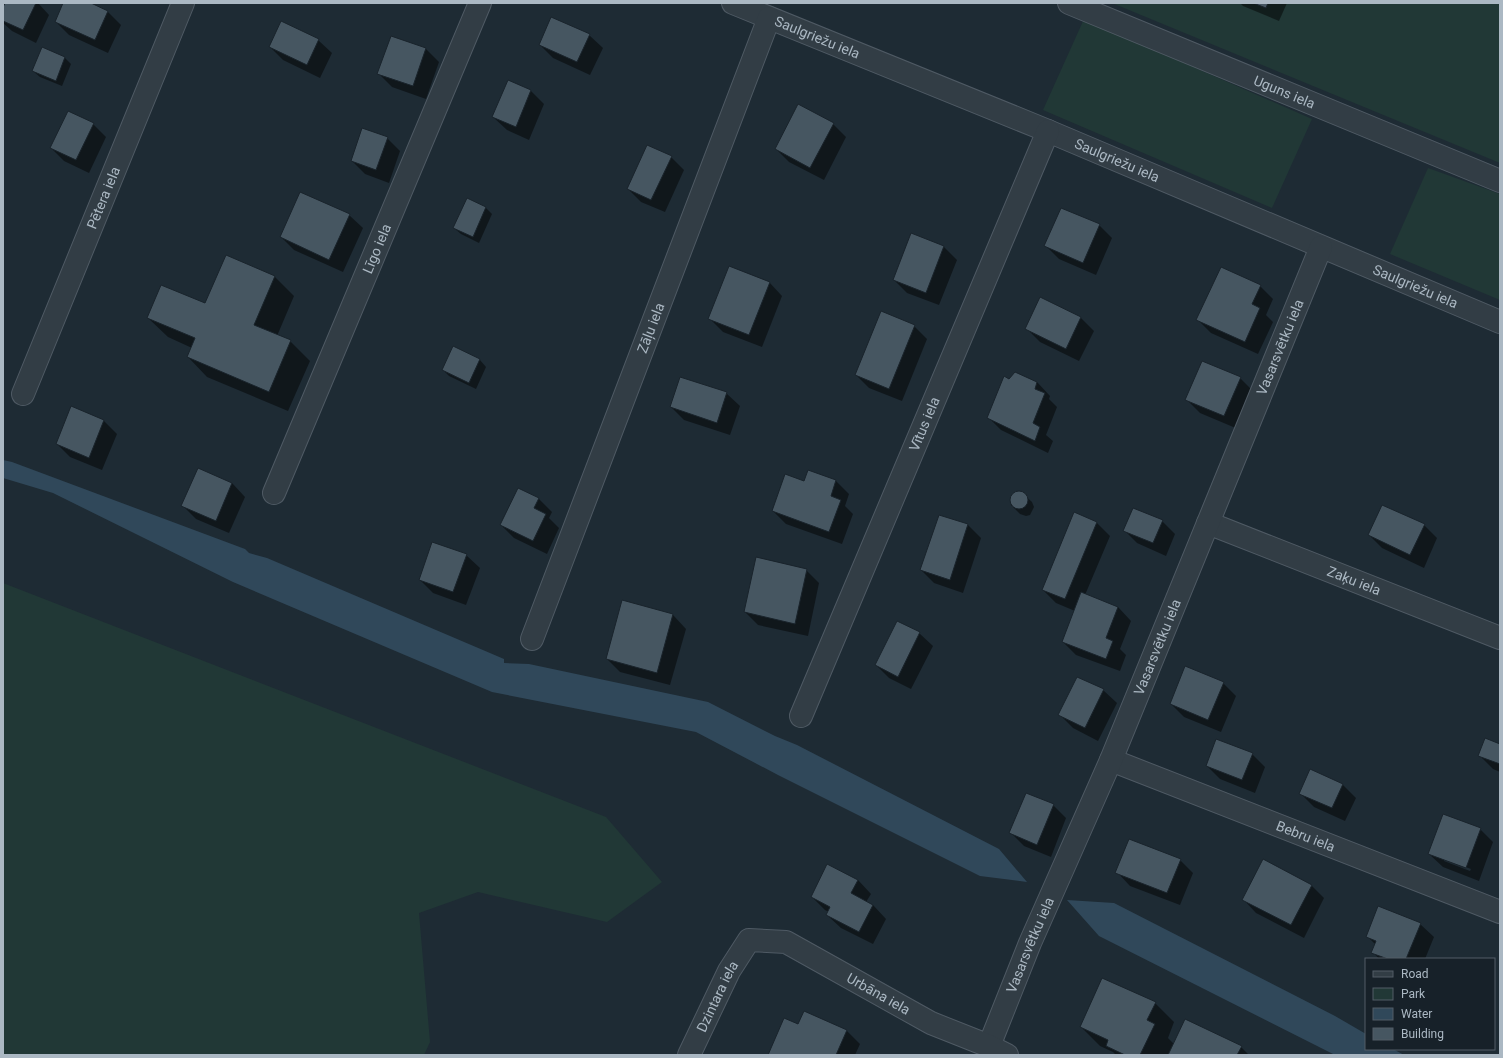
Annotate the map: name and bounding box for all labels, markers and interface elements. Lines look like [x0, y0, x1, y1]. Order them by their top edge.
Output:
street label: Saulgriežu iela [772, 13, 862, 62]
street label: Uguns iela [1251, 72, 1317, 112]
street label: Saulgriežu iela [1072, 135, 1162, 185]
street label: Pētera iela [83, 164, 123, 231]
street label: Līgo iela [359, 222, 394, 276]
street label: Saulgriežu iela [1371, 261, 1460, 311]
street label: Vasarsvētku iela [1253, 297, 1307, 397]
street label: Zāļu iela [634, 301, 668, 355]
street label: Vītus iela [906, 394, 943, 453]
street label: Zaķu iela [1325, 563, 1383, 598]
street label: Vasarsvētku iela [1130, 597, 1184, 697]
street label: Bebru iela [1274, 817, 1337, 855]
street label: Vasarsvētku iela [1003, 895, 1057, 995]
street label: Dzintara iela [693, 958, 741, 1034]
legend [1365, 958, 1495, 1050]
text: Road [1401, 967, 1429, 981]
street label: Urbāna iela [844, 970, 913, 1018]
text: Park [1401, 987, 1426, 1001]
text: Water [1401, 1007, 1432, 1021]
text: Building [1401, 1027, 1444, 1041]

